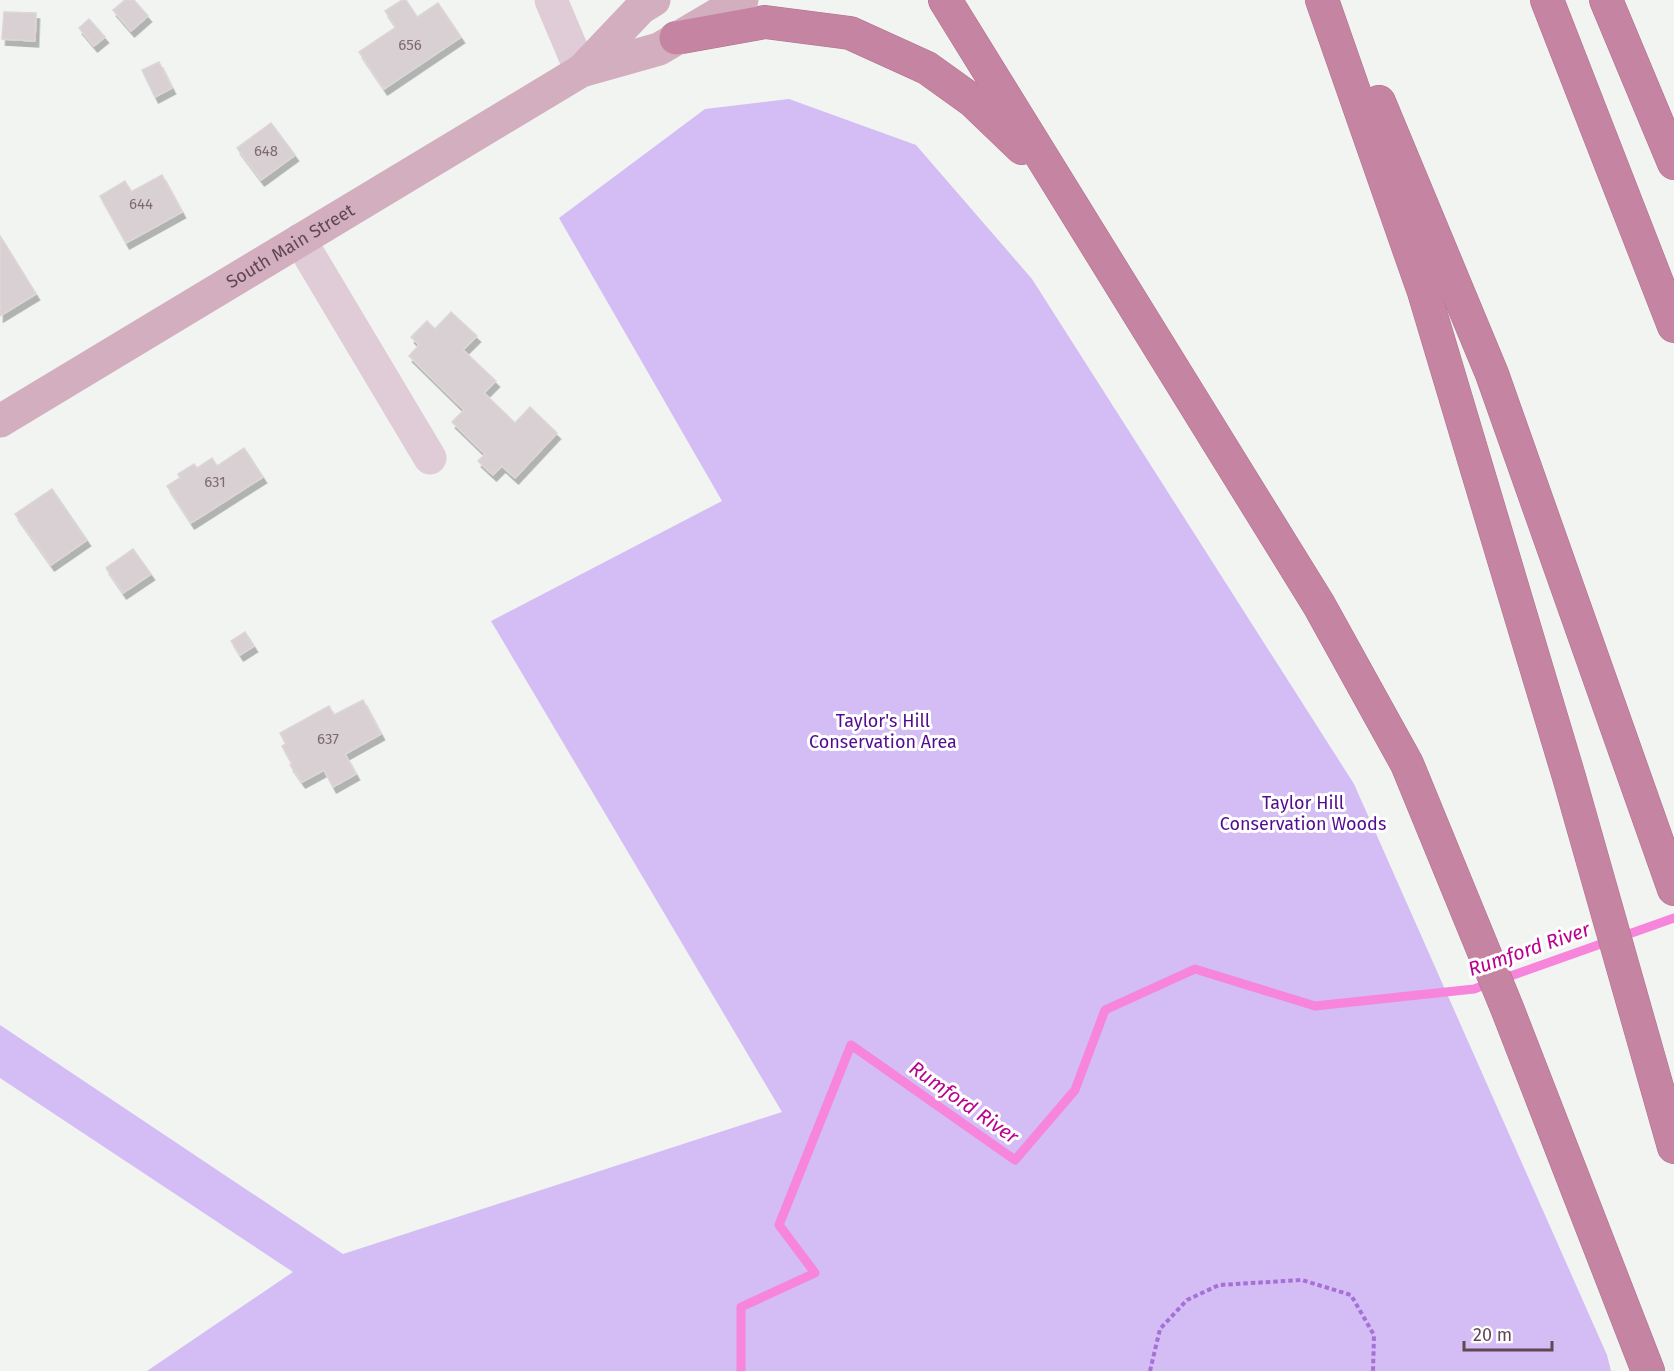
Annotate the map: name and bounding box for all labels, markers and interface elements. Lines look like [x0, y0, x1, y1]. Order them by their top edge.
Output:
house number: 656 [398, 36, 422, 54]
house number: 648 [254, 142, 278, 160]
house number: 644 [129, 195, 153, 213]
street label: South Main Street [222, 199, 359, 293]
house number: 631 [204, 473, 226, 491]
park label: Taylor's Hill Conservation Area [809, 710, 957, 753]
house number: 637 [317, 730, 339, 748]
park label: Taylor Hill Conservation Woods [1220, 792, 1386, 835]
water label: Rumford River [1465, 916, 1594, 981]
water label: Rumford River [905, 1056, 1024, 1149]
scale bar [1464, 1314, 1552, 1352]
text: 20 m [1473, 1324, 1512, 1346]

